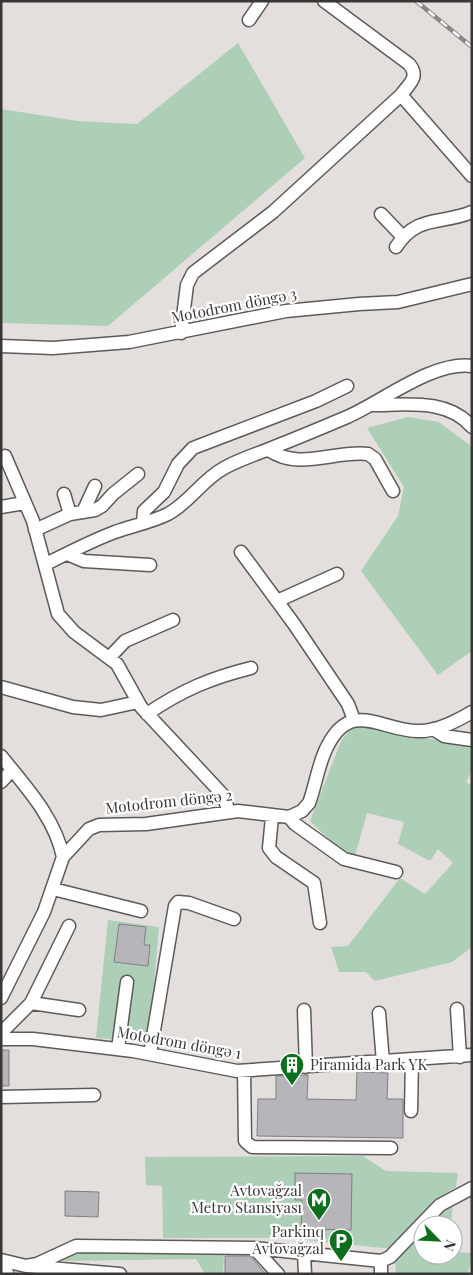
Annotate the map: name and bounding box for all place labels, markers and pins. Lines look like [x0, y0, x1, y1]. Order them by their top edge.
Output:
building icon: Piramida Park YK [279, 1052, 305, 1086]
place label: Piramida Park YK [310, 1054, 427, 1074]
place label: Avtovağzal Metro Stansiyası [191, 1180, 303, 1217]
metro station icon: Avtovağzal Metro Stansiyası [306, 1187, 332, 1221]
place label: Parkinq Avtovağzal [251, 1221, 325, 1258]
parking icon: Parkinq Avtovağzal [328, 1228, 354, 1262]

